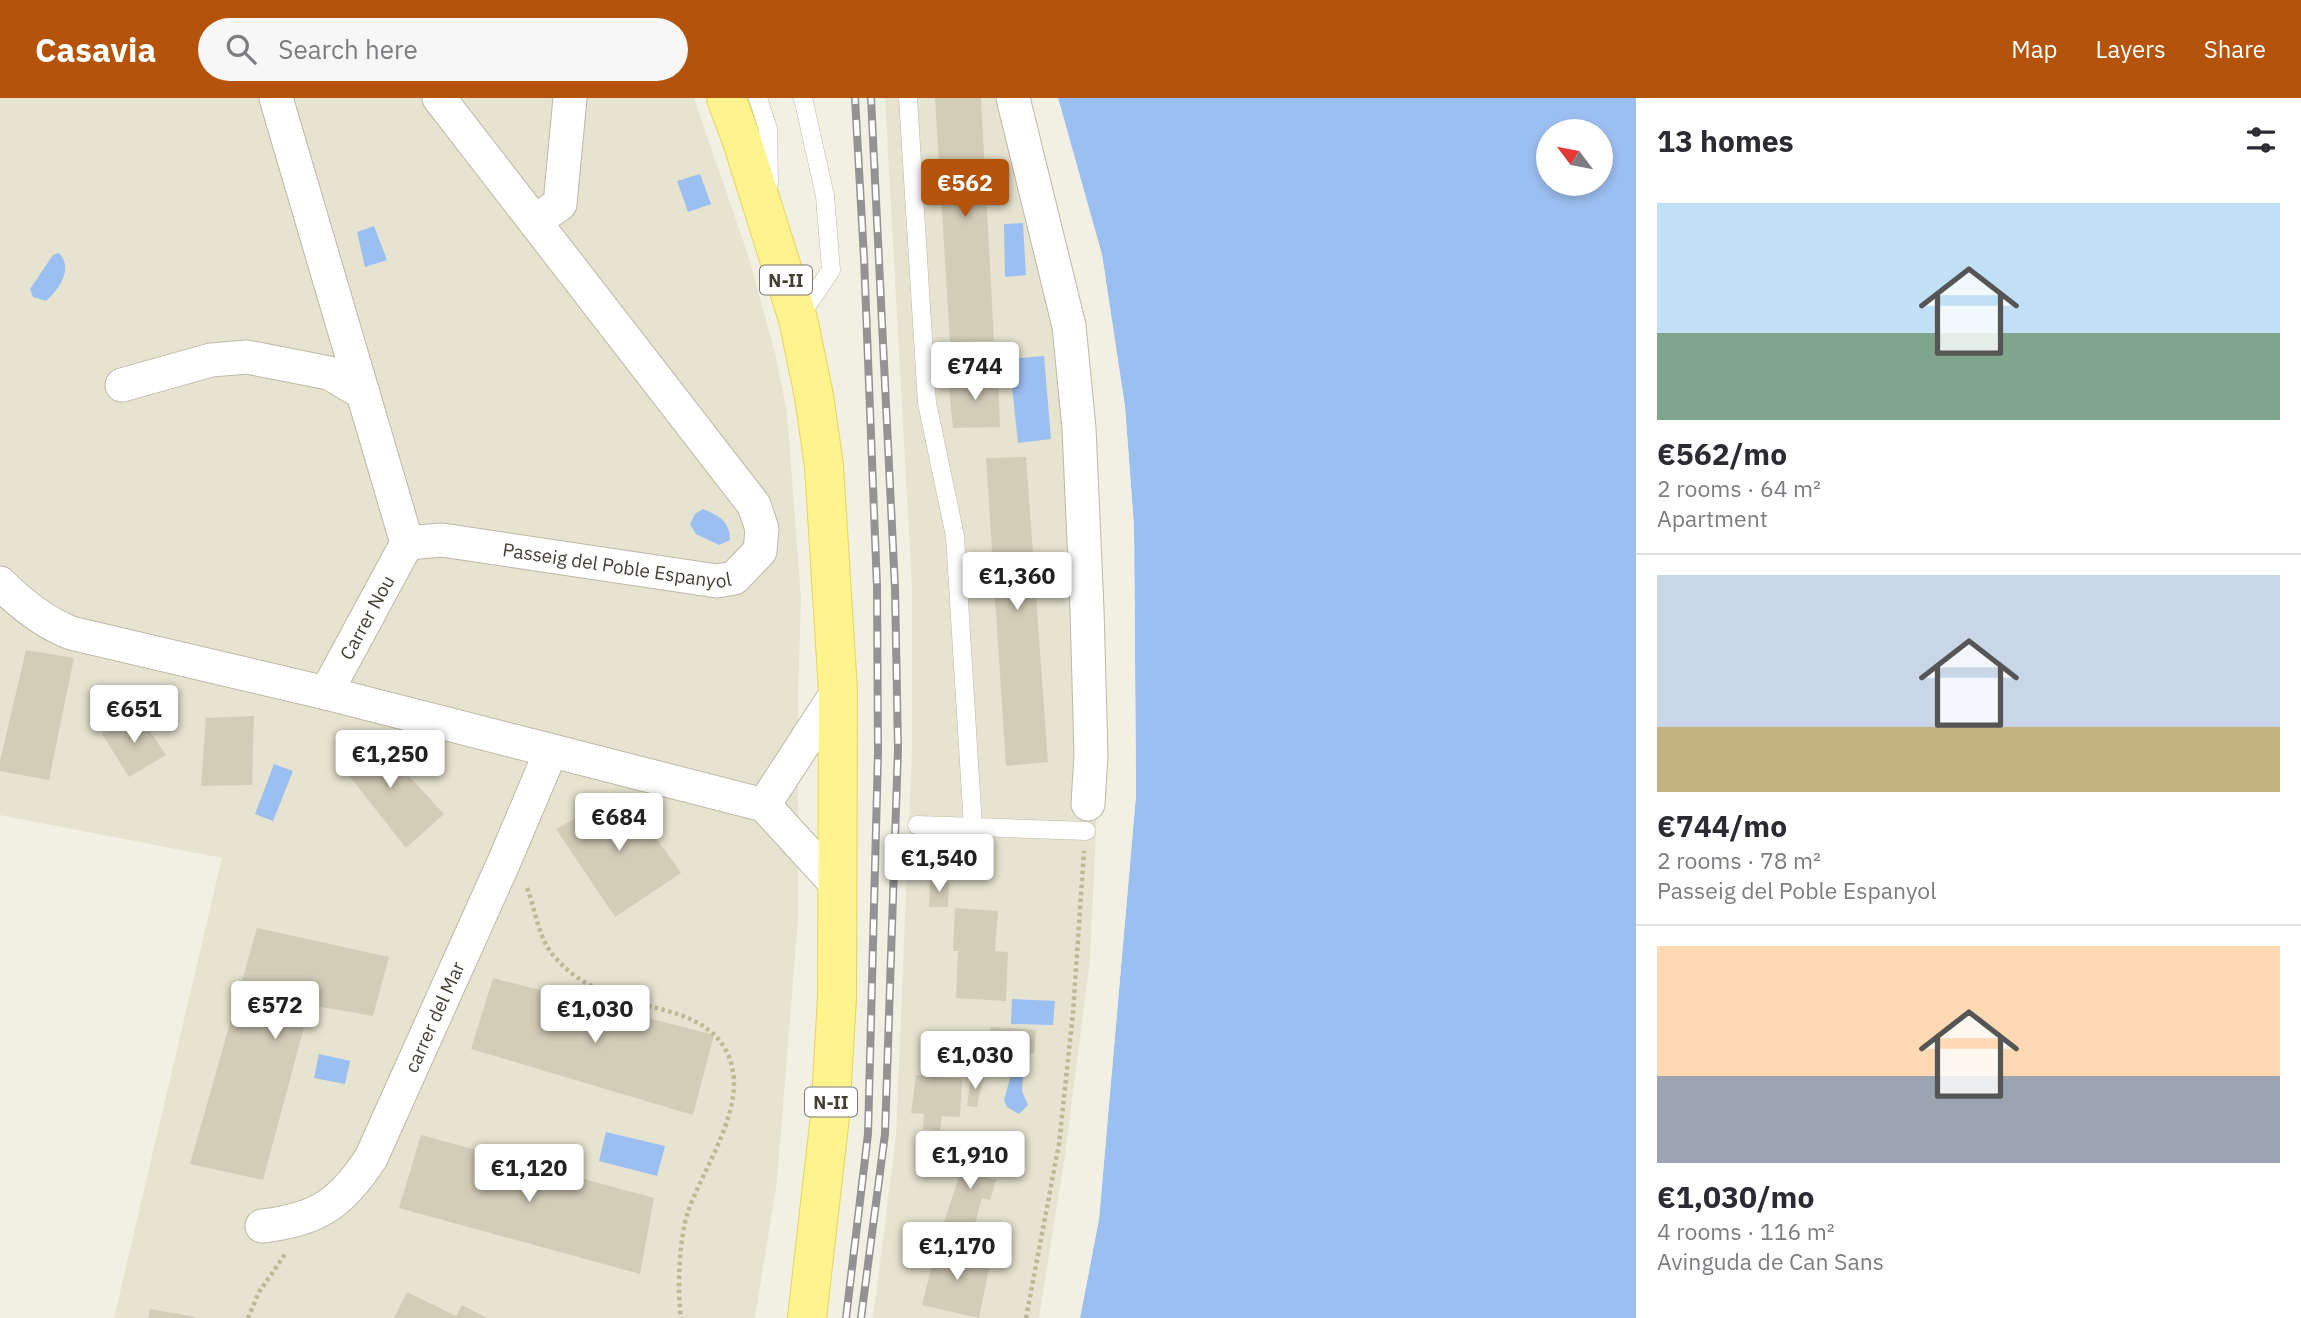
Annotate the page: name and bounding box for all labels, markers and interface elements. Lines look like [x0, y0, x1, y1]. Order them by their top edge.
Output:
search box [198, 18, 688, 81]
text: Casavia [35, 28, 156, 71]
icon: search [222, 30, 260, 68]
text: Search here [278, 32, 418, 66]
text: Map [2011, 33, 2058, 65]
text: Layers [2096, 33, 2166, 65]
text: Share [2204, 33, 2266, 65]
north arrow [1536, 119, 1614, 196]
map controls [1536, 119, 1613, 196]
text: 13 homes [1657, 121, 1794, 160]
icon: filters [2242, 121, 2280, 159]
pin: €562 [924, 159, 1006, 219]
text: €562 [937, 167, 993, 197]
icon: home [1906, 248, 2032, 374]
road number: N-II [760, 266, 812, 294]
pin: €744 [934, 342, 1016, 402]
text: €744 [947, 350, 1003, 380]
text: €562/mo [1657, 434, 1787, 473]
text: 2 rooms · 64 m² [1657, 473, 1821, 503]
text: Apartment [1657, 503, 1768, 533]
street label: Passeig del Poble Espanyol [501, 537, 733, 593]
pin: €1,360 [960, 552, 1074, 612]
text: €1,360 [979, 560, 1055, 590]
street label: Carrer Nou [334, 571, 399, 664]
icon: home [1906, 620, 2032, 746]
pin: €651 [93, 686, 175, 745]
text: €651 [106, 693, 162, 723]
pin: €1,250 [333, 730, 447, 790]
text: €1,250 [352, 738, 428, 768]
pin: €684 [578, 794, 660, 853]
text: €684 [591, 801, 647, 831]
text: €744/mo [1657, 806, 1787, 845]
pin: €1,540 [882, 834, 996, 894]
text: €1,540 [901, 842, 977, 872]
text: 2 rooms · 78 m² [1657, 845, 1821, 875]
text: Passeig del Poble Espanyol [1657, 875, 1936, 905]
street label: carrer del Mar [399, 958, 470, 1076]
pin: €572 [234, 982, 316, 1041]
pin: €1,030 [538, 986, 652, 1045]
text: €572 [247, 989, 303, 1019]
icon: home [1906, 991, 2032, 1117]
text: €1,030 [557, 993, 633, 1023]
pin: €1,030 [918, 1032, 1032, 1091]
text: €1,030 [937, 1039, 1013, 1069]
road number: N-II [805, 1087, 857, 1116]
pin: €1,910 [913, 1132, 1027, 1191]
text: €1,910 [932, 1139, 1008, 1169]
pin: €1,120 [472, 1144, 586, 1204]
text: €1,120 [491, 1152, 567, 1182]
text: €1,030/mo [1657, 1177, 1814, 1216]
text: 4 rooms · 116 m² [1657, 1216, 1835, 1246]
pin: €1,170 [900, 1222, 1014, 1282]
text: €1,170 [919, 1230, 995, 1260]
text: Avinguda de Can Sans [1657, 1246, 1884, 1276]

